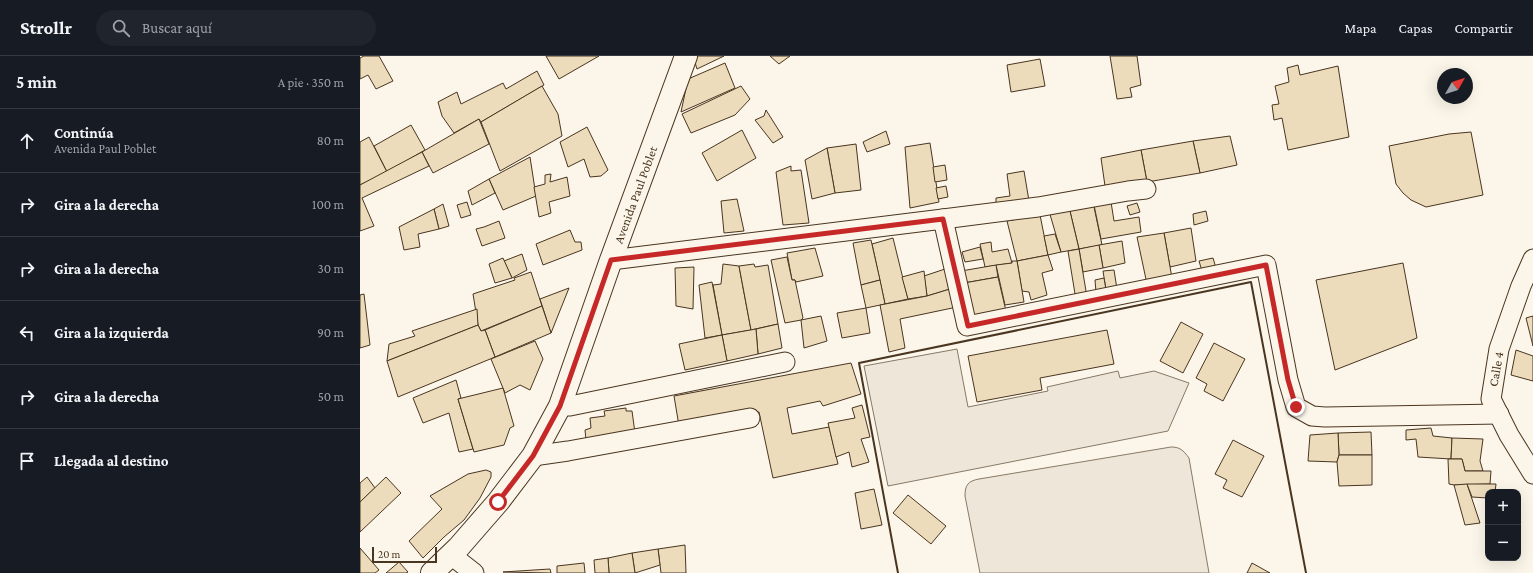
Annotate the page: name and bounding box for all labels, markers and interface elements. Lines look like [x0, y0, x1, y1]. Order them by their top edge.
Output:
search box [96, 10, 376, 46]
text: Strollr [20, 17, 72, 38]
icon: search [110, 17, 132, 39]
text: Buscar aquí [142, 20, 212, 36]
text: Mapa [1345, 20, 1377, 36]
text: Capas [1399, 20, 1433, 36]
text: Compartir [1455, 20, 1513, 36]
north arrow [1437, 68, 1473, 104]
text: 5 min [16, 73, 57, 92]
text: A pie · 350 m [278, 75, 344, 90]
text: Continúa [54, 125, 114, 141]
icon: ahead [16, 130, 38, 152]
text: 80 m [317, 133, 344, 148]
text: Avenida Paul Poblet [54, 141, 156, 156]
street label: Avenida Paul Poblet [610, 143, 660, 245]
icon: right [16, 194, 38, 216]
text: Gira a la derecha [54, 197, 159, 213]
text: 100 m [312, 197, 344, 212]
icon: right [16, 258, 38, 280]
text: Gira a la derecha [54, 261, 159, 277]
text: 30 m [318, 261, 344, 276]
icon: left [16, 322, 38, 344]
text: Gira a la izquierda [54, 325, 169, 341]
text: 90 m [317, 325, 344, 340]
street label: Calle 4 [1486, 350, 1507, 388]
icon: right [16, 386, 38, 408]
text: Gira a la derecha [54, 389, 159, 405]
text: 50 m [318, 389, 344, 404]
route end [1287, 398, 1305, 416]
icon: arrive [16, 450, 38, 472]
text: Llegada al destino [54, 453, 169, 469]
map controls [1485, 489, 1521, 561]
button: + [1485, 489, 1521, 525]
route start [489, 493, 507, 511]
button: − [1485, 525, 1521, 561]
scale bar [372, 545, 437, 564]
text: 20 m [378, 548, 400, 560]

